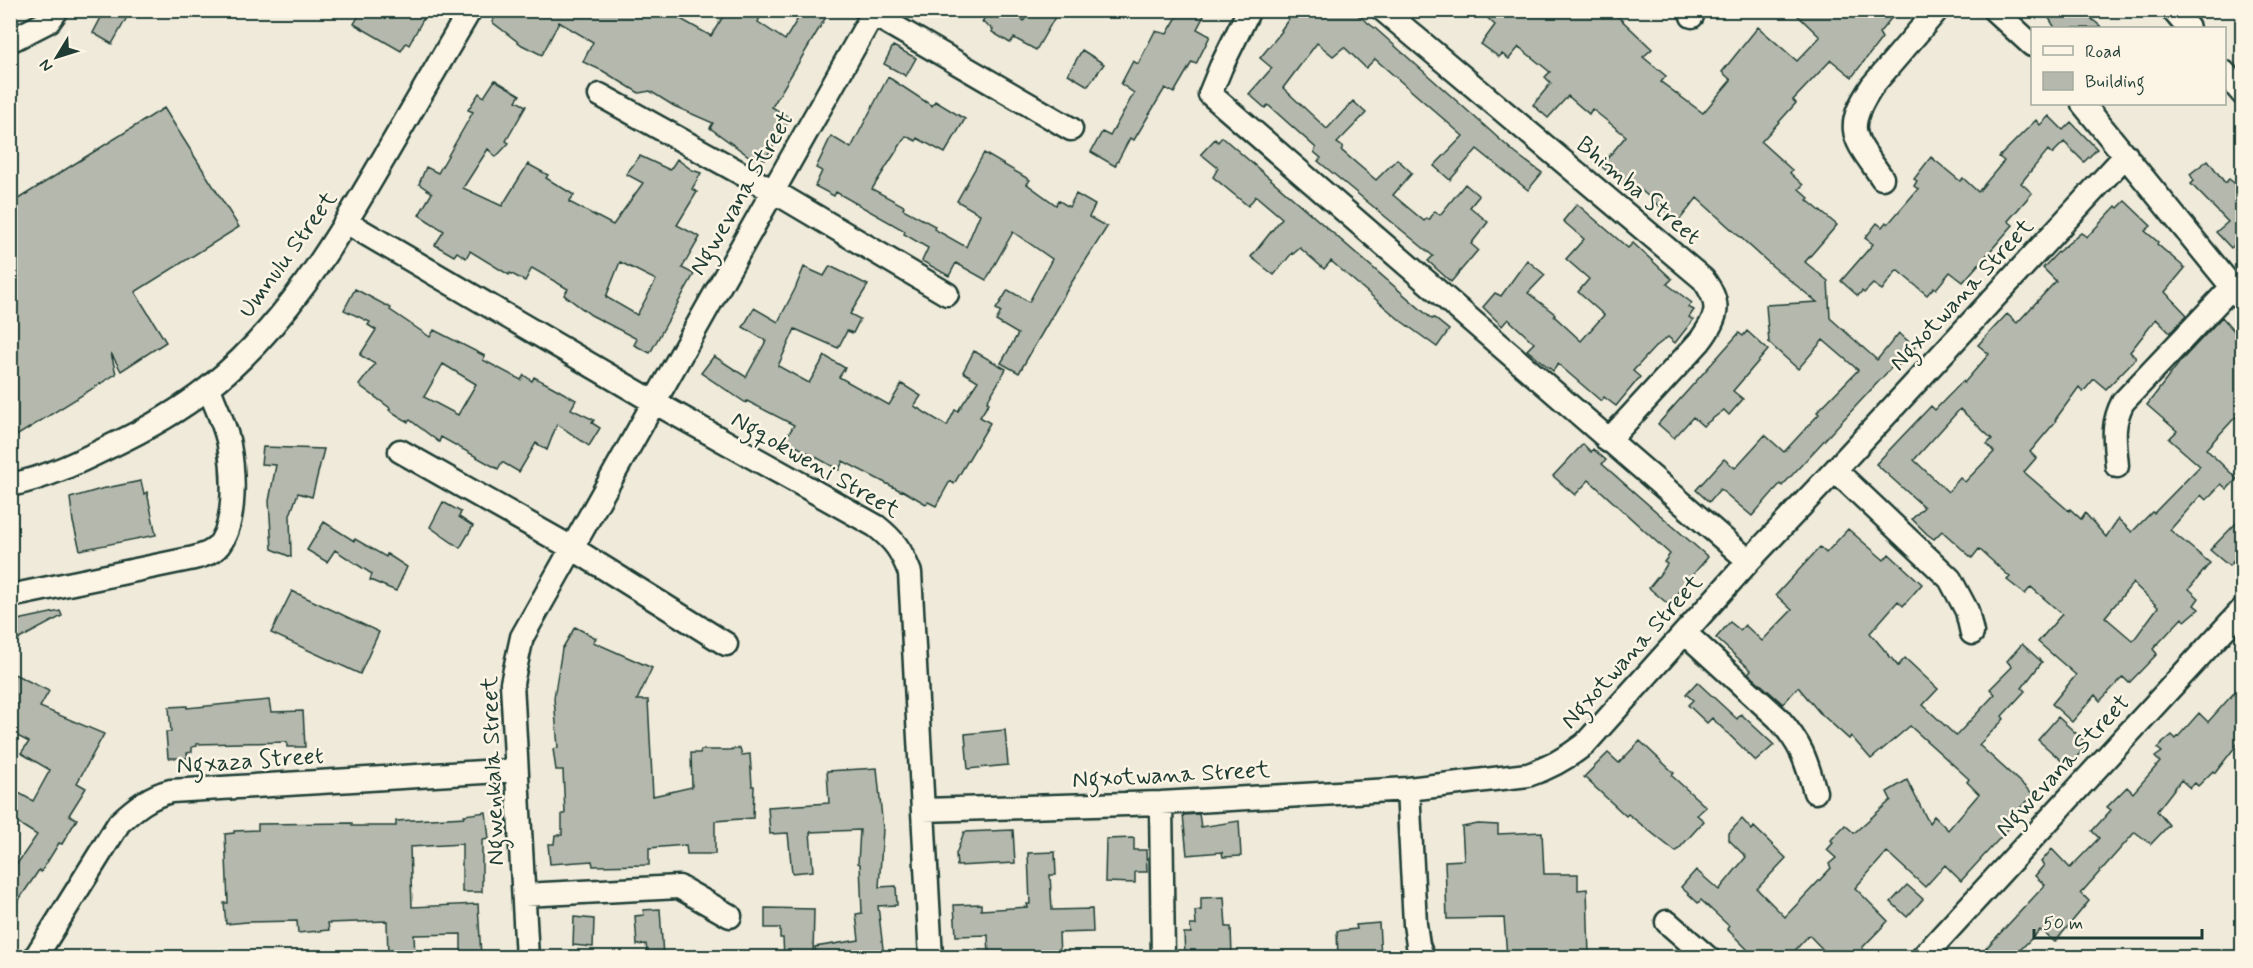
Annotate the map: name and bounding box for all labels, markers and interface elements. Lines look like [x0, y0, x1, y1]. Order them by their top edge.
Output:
north arrow [27, 27, 87, 87]
legend [2031, 27, 2226, 105]
text: Road [2085, 40, 2121, 64]
text: N [35, 55, 58, 76]
text: Building [2085, 70, 2145, 96]
street label: Ngwevana Street [683, 106, 804, 283]
street label: Bhimba Street [1569, 130, 1707, 252]
street label: Umnulu Street [232, 185, 345, 325]
street label: Ngxotwana Street [1883, 212, 2043, 380]
street label: Ngqokweni Street [724, 404, 905, 529]
street label: Ngxotwana Street [1554, 568, 1712, 738]
street label: Ngwenkala Street [475, 675, 515, 866]
street label: Ngwevana Street [1989, 688, 2139, 846]
street label: Ngxaza Street [175, 741, 325, 785]
street label: Ngxotwana Street [1071, 755, 1271, 799]
scale bar [2034, 902, 2202, 940]
text: 50 m [2043, 912, 2083, 936]

